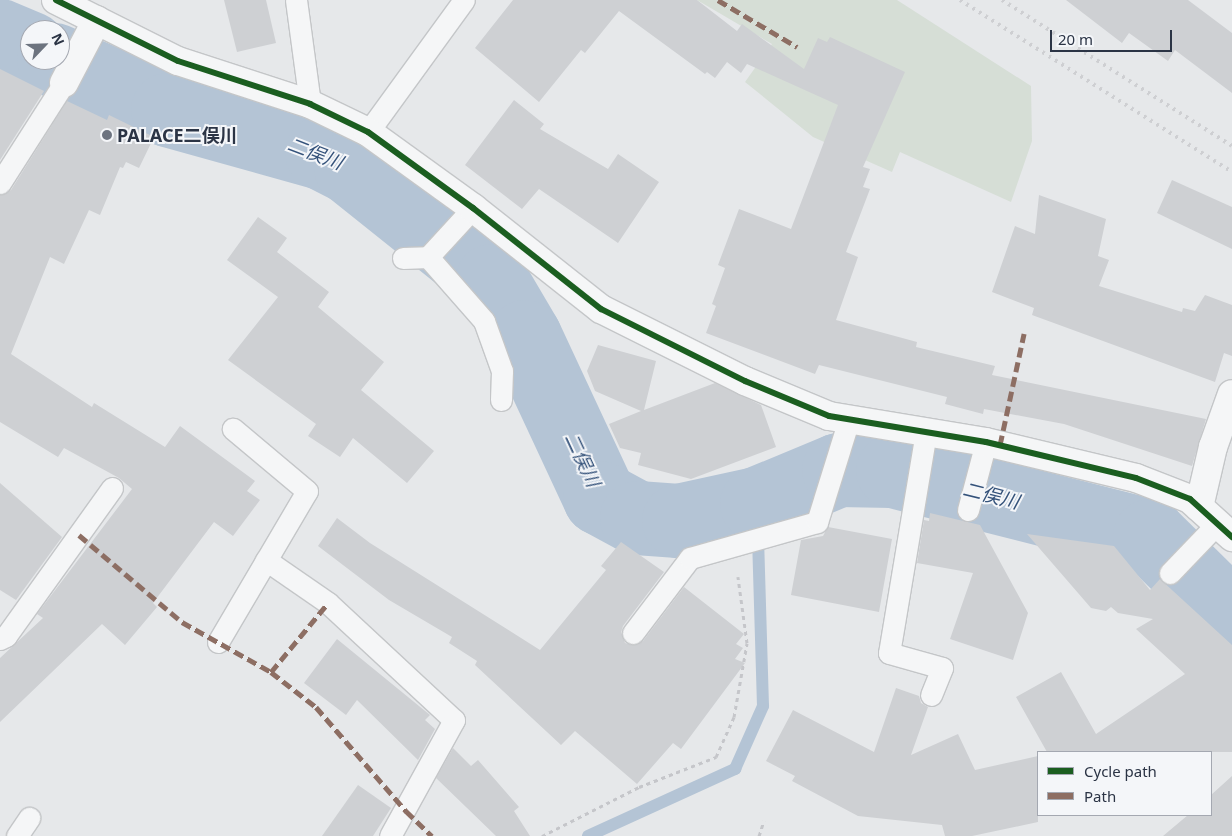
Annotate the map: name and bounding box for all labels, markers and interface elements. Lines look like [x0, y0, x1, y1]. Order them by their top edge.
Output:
north arrow [20, 20, 70, 70]
scale bar [1052, 20, 1174, 52]
text: 20 m [1058, 29, 1093, 49]
text: N [47, 30, 69, 48]
place label: PALACE二俣川 [117, 124, 238, 146]
marker: PALACE二俣川 [101, 129, 113, 141]
water label: 二俣川 [284, 133, 346, 175]
water label: 二俣川 [560, 429, 604, 491]
water label: 二俣川 [961, 478, 1021, 514]
legend [1037, 751, 1212, 816]
text: Cycle path [1084, 761, 1157, 781]
text: Path [1084, 786, 1116, 806]

